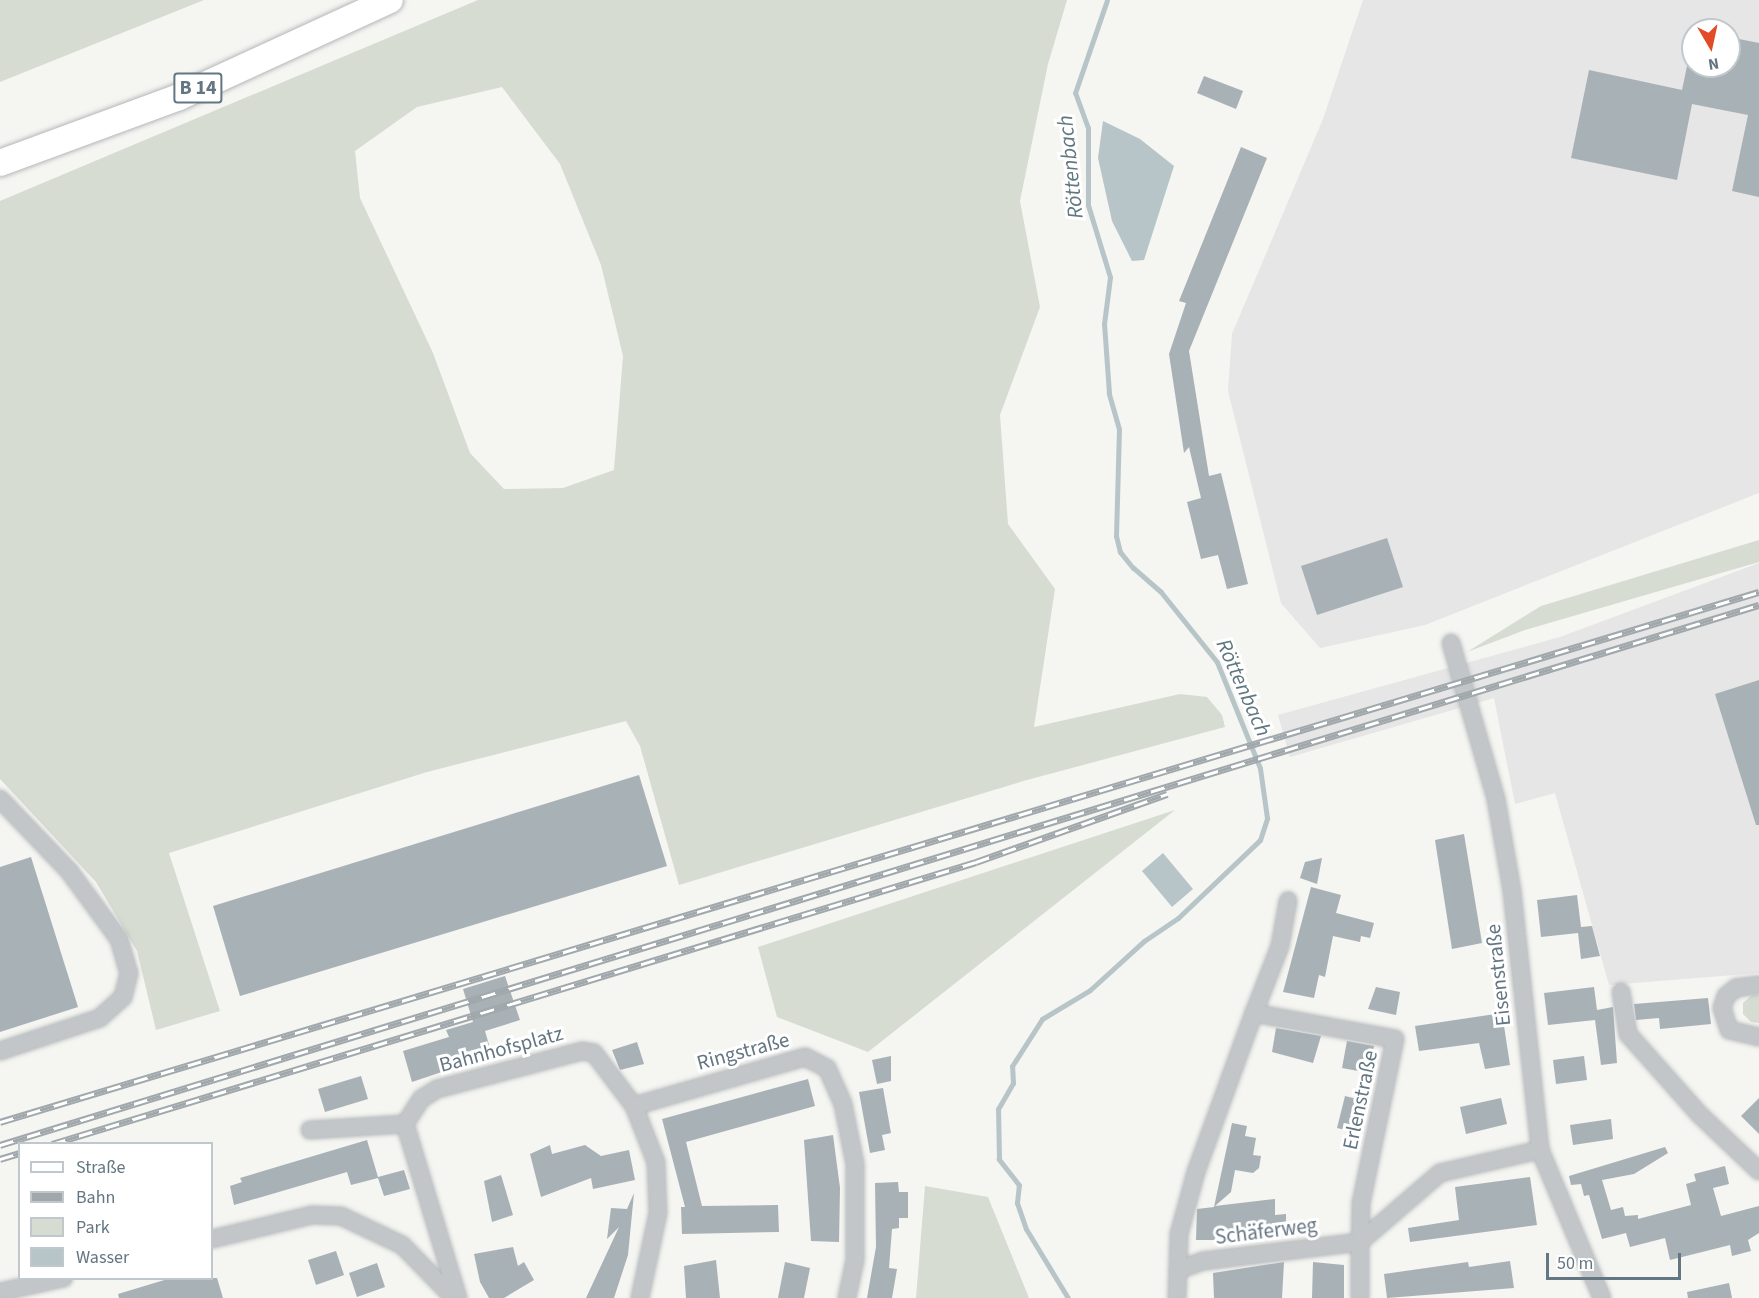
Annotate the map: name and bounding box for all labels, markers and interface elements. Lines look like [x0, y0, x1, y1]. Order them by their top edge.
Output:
north arrow [1681, 18, 1741, 78]
text: N [1707, 52, 1720, 75]
road number: B 14 [172, 71, 224, 105]
water label: Röttenbach [1052, 114, 1090, 220]
water label: Röttenbach [1210, 635, 1276, 741]
street label: Eisenstraße [1480, 923, 1516, 1027]
street label: Bahnhofsplatz [437, 1020, 565, 1078]
street label: Ringstraße [694, 1027, 792, 1075]
street label: Erlenstraße [1337, 1048, 1383, 1152]
legend [18, 1142, 213, 1280]
text: Straße [76, 1155, 125, 1180]
text: Bahn [76, 1185, 115, 1210]
street label: Schäferweg [1214, 1212, 1318, 1250]
text: Park [76, 1215, 110, 1240]
scale bar [1549, 1241, 1684, 1279]
text: Wasser [76, 1245, 129, 1270]
text: 50 m [1557, 1251, 1593, 1276]

